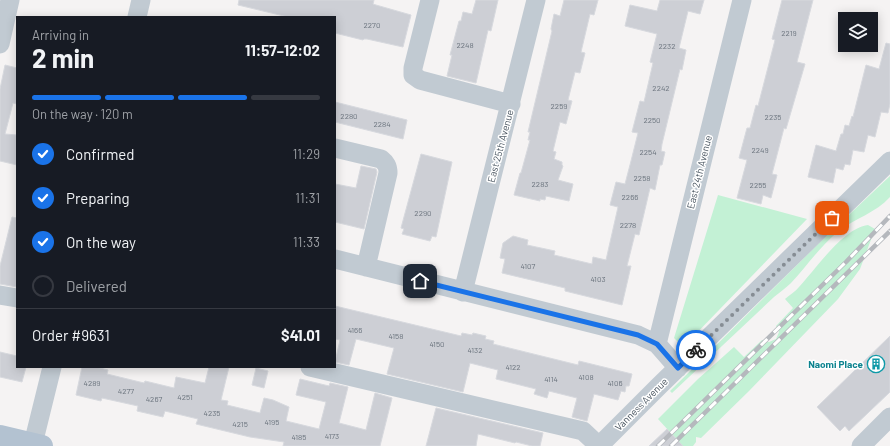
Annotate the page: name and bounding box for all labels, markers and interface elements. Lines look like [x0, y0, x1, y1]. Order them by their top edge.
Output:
map controls [838, 12, 878, 52]
button: layers [838, 12, 878, 52]
house number: 2270 [364, 20, 380, 30]
text: Arriving in [32, 27, 89, 43]
house number: 2219 [781, 28, 797, 38]
house number: 2248 [456, 40, 474, 50]
text: 11:57–12:02 [245, 41, 320, 59]
house number: 2232 [659, 41, 675, 51]
text: 2 min [32, 42, 94, 73]
house number: 2242 [652, 83, 670, 93]
house number: 2259 [551, 101, 567, 111]
text: On the way · 120 m [32, 106, 133, 122]
street label: East 25th Avenue [485, 108, 515, 184]
house number: 2280 [340, 111, 358, 121]
house number: 2235 [765, 112, 781, 122]
house number: 2250 [643, 115, 661, 125]
house number: 2284 [373, 119, 391, 129]
street label: East 24th Avenue [684, 134, 714, 210]
icon: check [32, 143, 54, 165]
text: Confirmed [66, 145, 134, 163]
house number: 2249 [751, 145, 769, 155]
text: 11:29 [293, 146, 320, 162]
house number: 2254 [639, 147, 657, 157]
house number: 2258 [634, 173, 650, 183]
house number: 2283 [532, 179, 548, 189]
house number: 2255 [750, 180, 766, 190]
icon: check [32, 187, 54, 209]
text: Preparing [66, 189, 130, 207]
text: 11:31 [295, 190, 320, 206]
house number: 2266 [622, 192, 638, 202]
pin [815, 201, 849, 235]
icon: bag [821, 207, 843, 229]
house number: 2290 [414, 208, 432, 218]
house number: 2278 [620, 220, 636, 230]
icon: check [32, 231, 54, 253]
text: On the way [66, 233, 136, 251]
text: 11:33 [293, 234, 320, 250]
house number: 4107 [521, 261, 536, 271]
pin [403, 264, 437, 298]
icon: home [409, 270, 431, 292]
house number: 4103 [590, 274, 606, 284]
text: Delivered [66, 277, 127, 295]
house number: 4166 [348, 325, 362, 335]
text: Order #9631 [32, 326, 110, 344]
text: $41.01 [281, 326, 320, 344]
courier [676, 330, 716, 370]
house number: 4158 [389, 331, 403, 341]
house number: 4150 [429, 339, 445, 349]
icon: bike [685, 339, 707, 361]
house number: 4132 [468, 345, 482, 355]
building icon: Naomi Place [866, 354, 886, 374]
place label: Naomi Place [808, 358, 864, 370]
house number: 4122 [505, 362, 521, 372]
house number: 4108 [578, 372, 594, 382]
house number: 4114 [544, 374, 558, 384]
street label: Vanness Avenue [612, 375, 670, 433]
house number: 4289 [83, 378, 101, 388]
house number: 4106 [607, 378, 623, 388]
house number: 4277 [118, 386, 134, 396]
house number: 4251 [177, 392, 193, 402]
house number: 4267 [146, 394, 163, 404]
house number: 4235 [204, 408, 220, 418]
house number: 4195 [265, 417, 279, 427]
house number: 4215 [232, 419, 248, 429]
house number: 4173 [325, 431, 339, 441]
house number: 4185 [292, 432, 306, 442]

